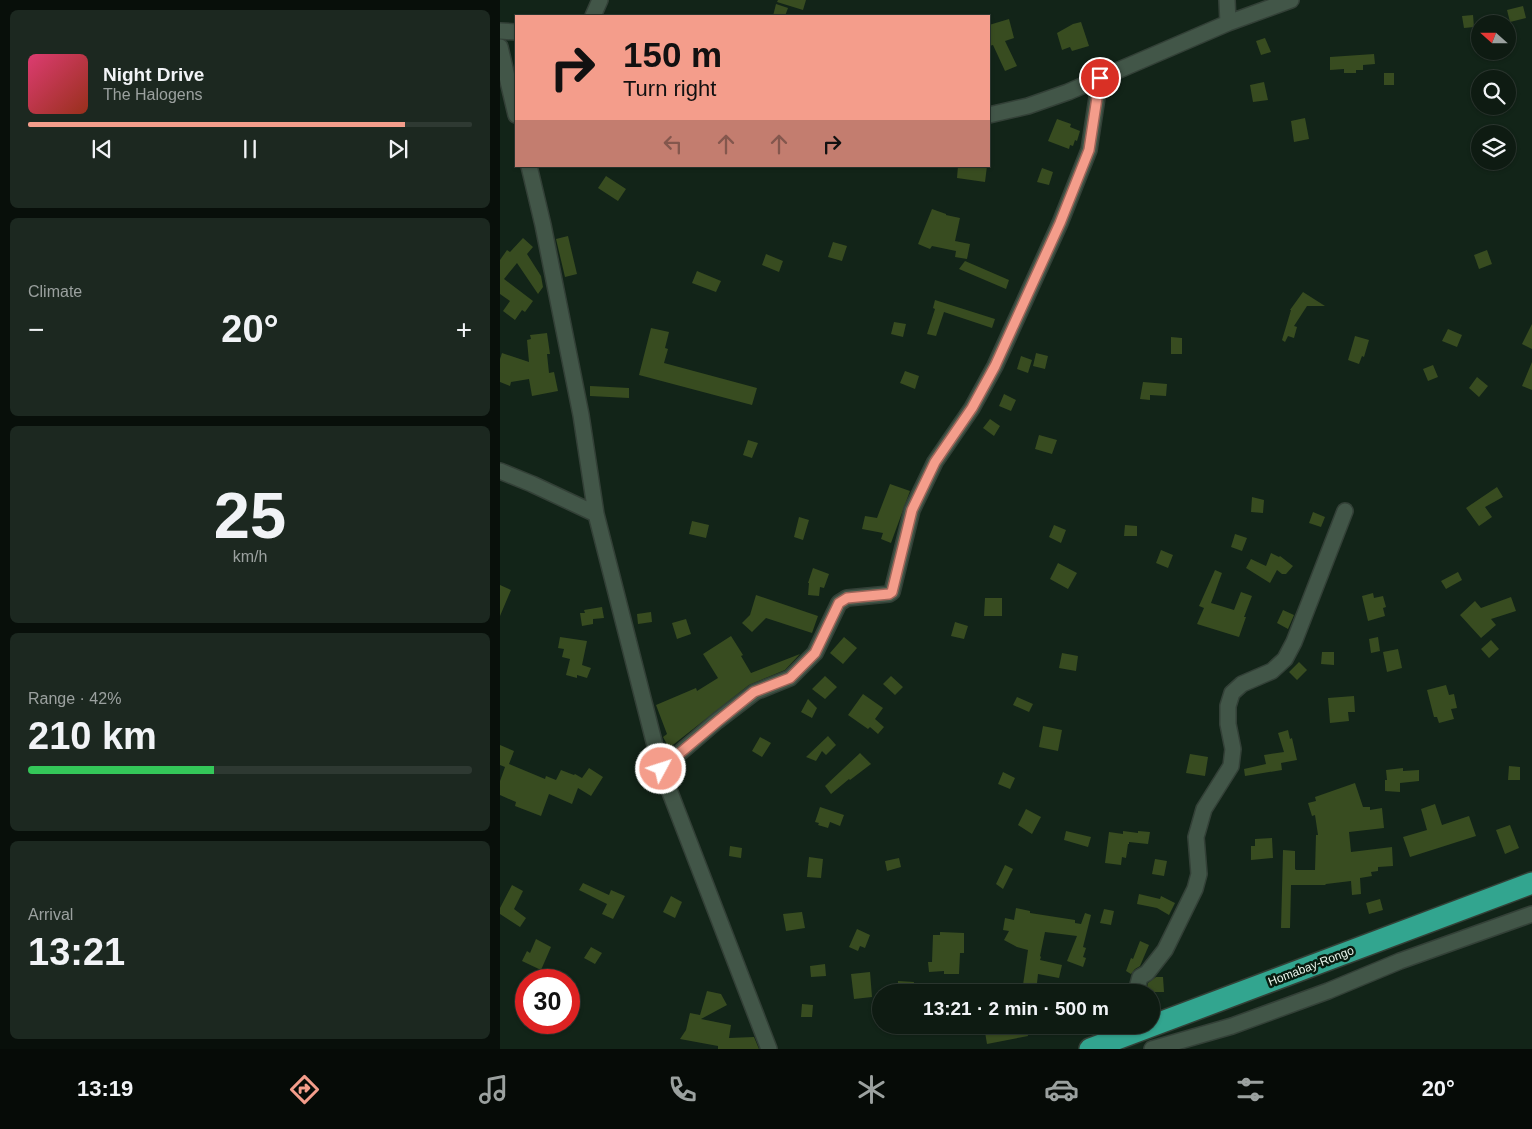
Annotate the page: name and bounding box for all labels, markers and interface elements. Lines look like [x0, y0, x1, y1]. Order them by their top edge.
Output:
north arrow [1471, 15, 1516, 60]
map controls [1471, 15, 1516, 170]
icon: right [540, 35, 605, 100]
text: 150 m [623, 35, 722, 74]
pin [1079, 57, 1121, 99]
text: Night Drive [103, 64, 204, 85]
icon: arrive [1086, 64, 1114, 92]
button: search [1471, 70, 1516, 115]
text: Turn right [623, 76, 716, 101]
text: The Halogens [103, 86, 203, 103]
button: layers [1471, 125, 1516, 170]
icon: left [659, 130, 687, 158]
icon: ahead [712, 130, 740, 158]
icon: ahead [765, 130, 793, 158]
icon: right [818, 130, 846, 158]
icon: previous [88, 135, 116, 163]
icon: pause [236, 135, 264, 163]
icon: next [384, 135, 412, 163]
text: Climate [28, 283, 82, 300]
text: 20° [221, 308, 279, 350]
text: − [28, 314, 44, 345]
text: + [456, 314, 472, 345]
text: 25 [214, 479, 286, 552]
text: km/h [233, 548, 267, 565]
text: Range · 42% [28, 690, 121, 707]
text: 210 km [28, 715, 157, 757]
position arrow [634, 742, 686, 794]
text: Arrival [28, 906, 73, 923]
text: 13:21 [28, 931, 125, 973]
street label: Homabay-Rongo [1266, 943, 1356, 989]
speed limit sign: 30 [515, 969, 580, 1034]
text: 13:21 · 2 min · 500 m [923, 998, 1109, 1019]
icon: directions [287, 1072, 322, 1107]
icon: music [476, 1072, 511, 1107]
icon: phone [665, 1072, 700, 1107]
icon: climate [854, 1072, 889, 1107]
icon: car [1044, 1072, 1079, 1107]
icon: filters [1233, 1072, 1268, 1107]
text: 13:19 [77, 1076, 133, 1101]
text: 20° [1422, 1076, 1455, 1101]

